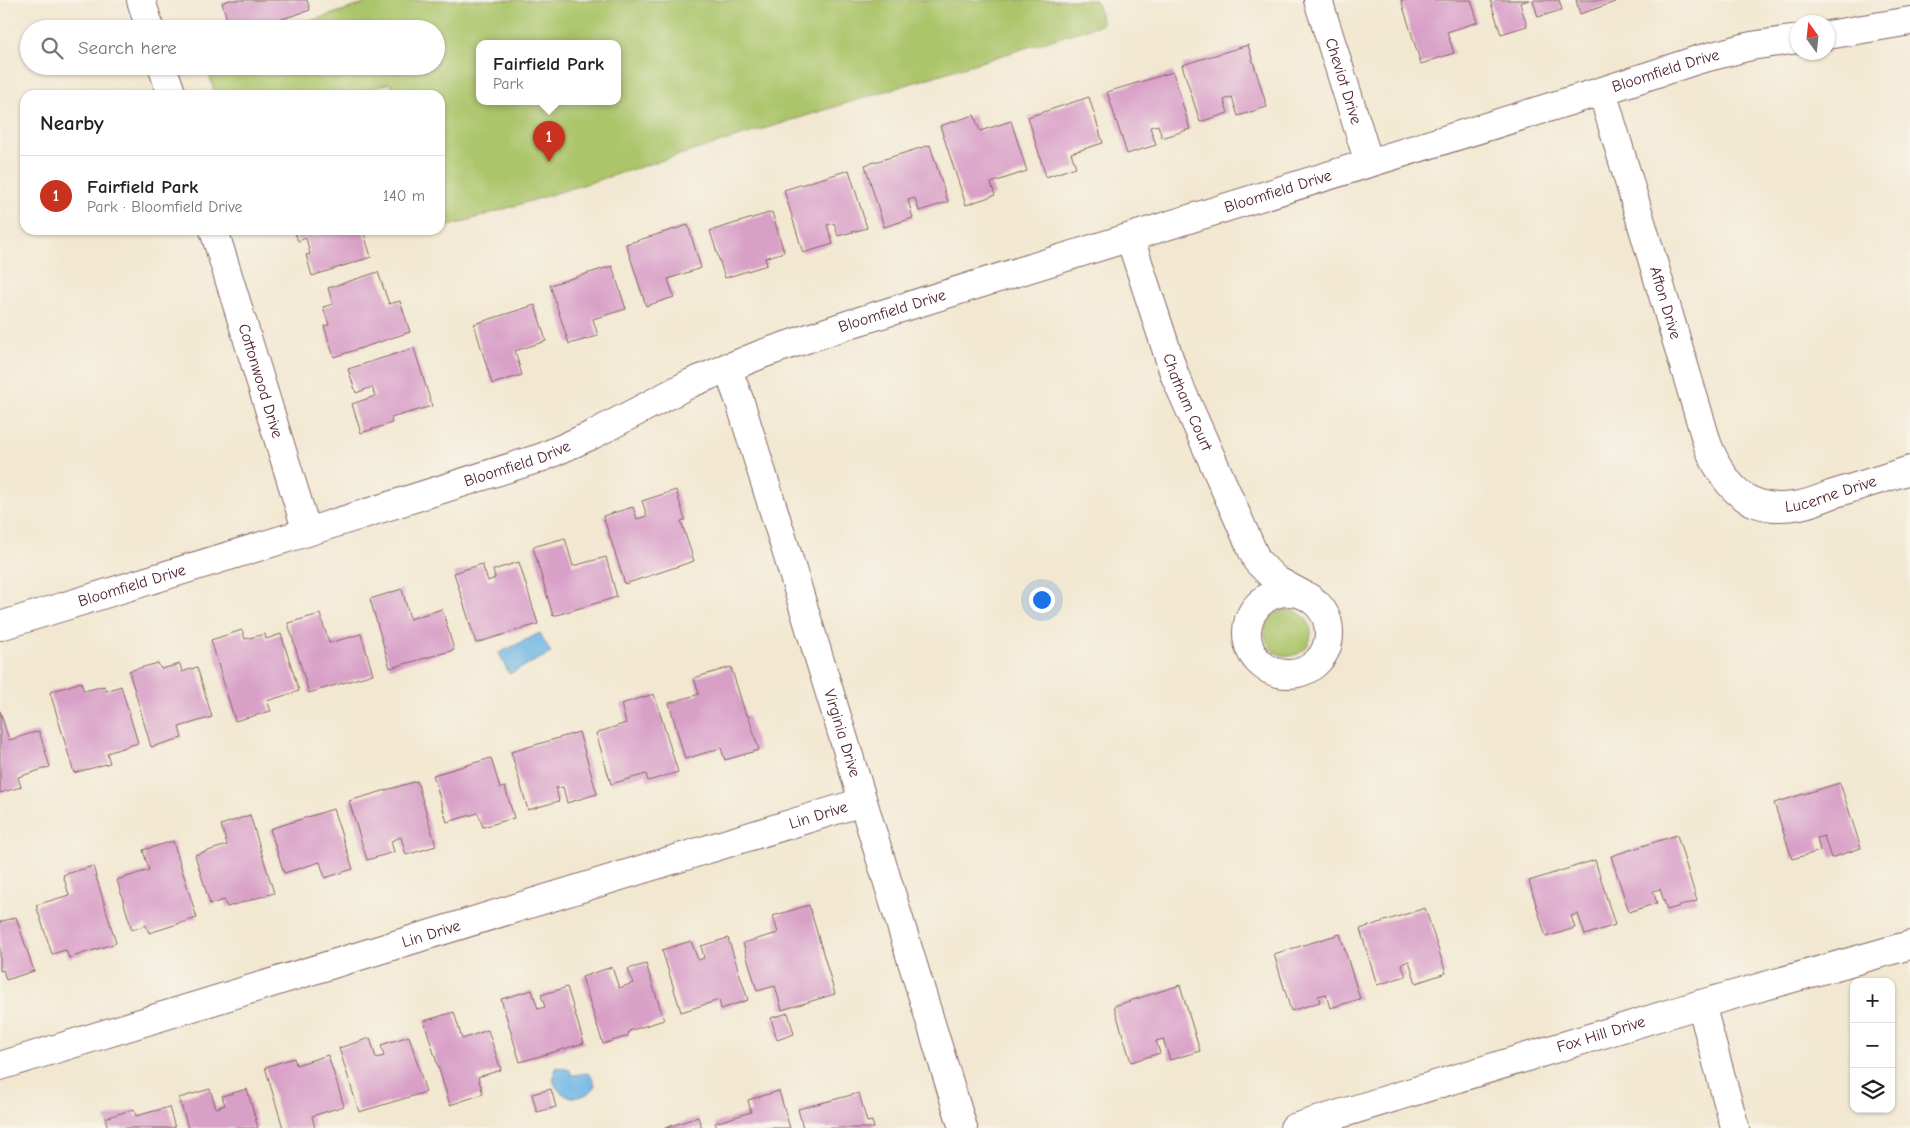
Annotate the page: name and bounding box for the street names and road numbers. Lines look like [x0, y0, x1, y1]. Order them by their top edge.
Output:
street label: Cheviot Drive [1321, 36, 1365, 127]
street label: Bloomfield Drive [1610, 46, 1721, 96]
street label: Bloomfield Drive [1222, 166, 1334, 216]
street label: Afton Drive [1646, 264, 1685, 341]
street label: Bloomfield Drive [836, 286, 948, 336]
street label: Cottonwood Drive [234, 322, 287, 440]
street label: Chatham Court [1159, 351, 1216, 454]
street label: Bloomfield Drive [462, 437, 573, 491]
street label: Lucerne Drive [1784, 472, 1879, 516]
street label: Bloomfield Drive [76, 561, 188, 611]
street label: Virginia Drive [820, 687, 864, 779]
street label: Lin Drive [787, 798, 850, 833]
street label: Lin Drive [400, 916, 463, 951]
street label: Fox Hill Drive [1555, 1013, 1647, 1056]

